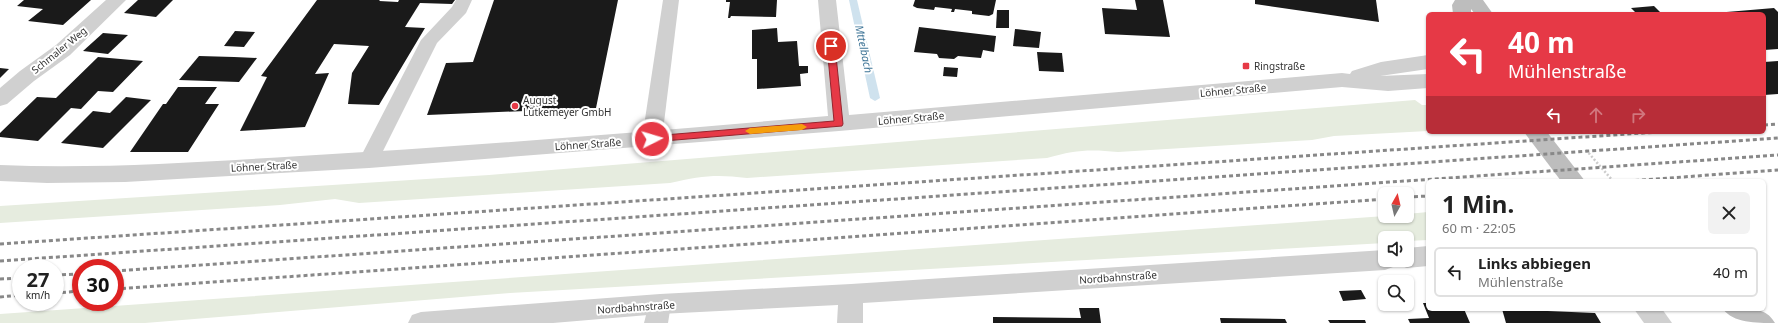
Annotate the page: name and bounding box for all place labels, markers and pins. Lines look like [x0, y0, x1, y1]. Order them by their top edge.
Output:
pin [814, 29, 848, 63]
place label: Ringstraße [1254, 59, 1305, 73]
marker: Ringstraße [1241, 61, 1251, 71]
place label: August Lütkemeyer GmbH [523, 93, 611, 119]
marker: August Lütkemeyer GmbH [510, 101, 520, 111]

